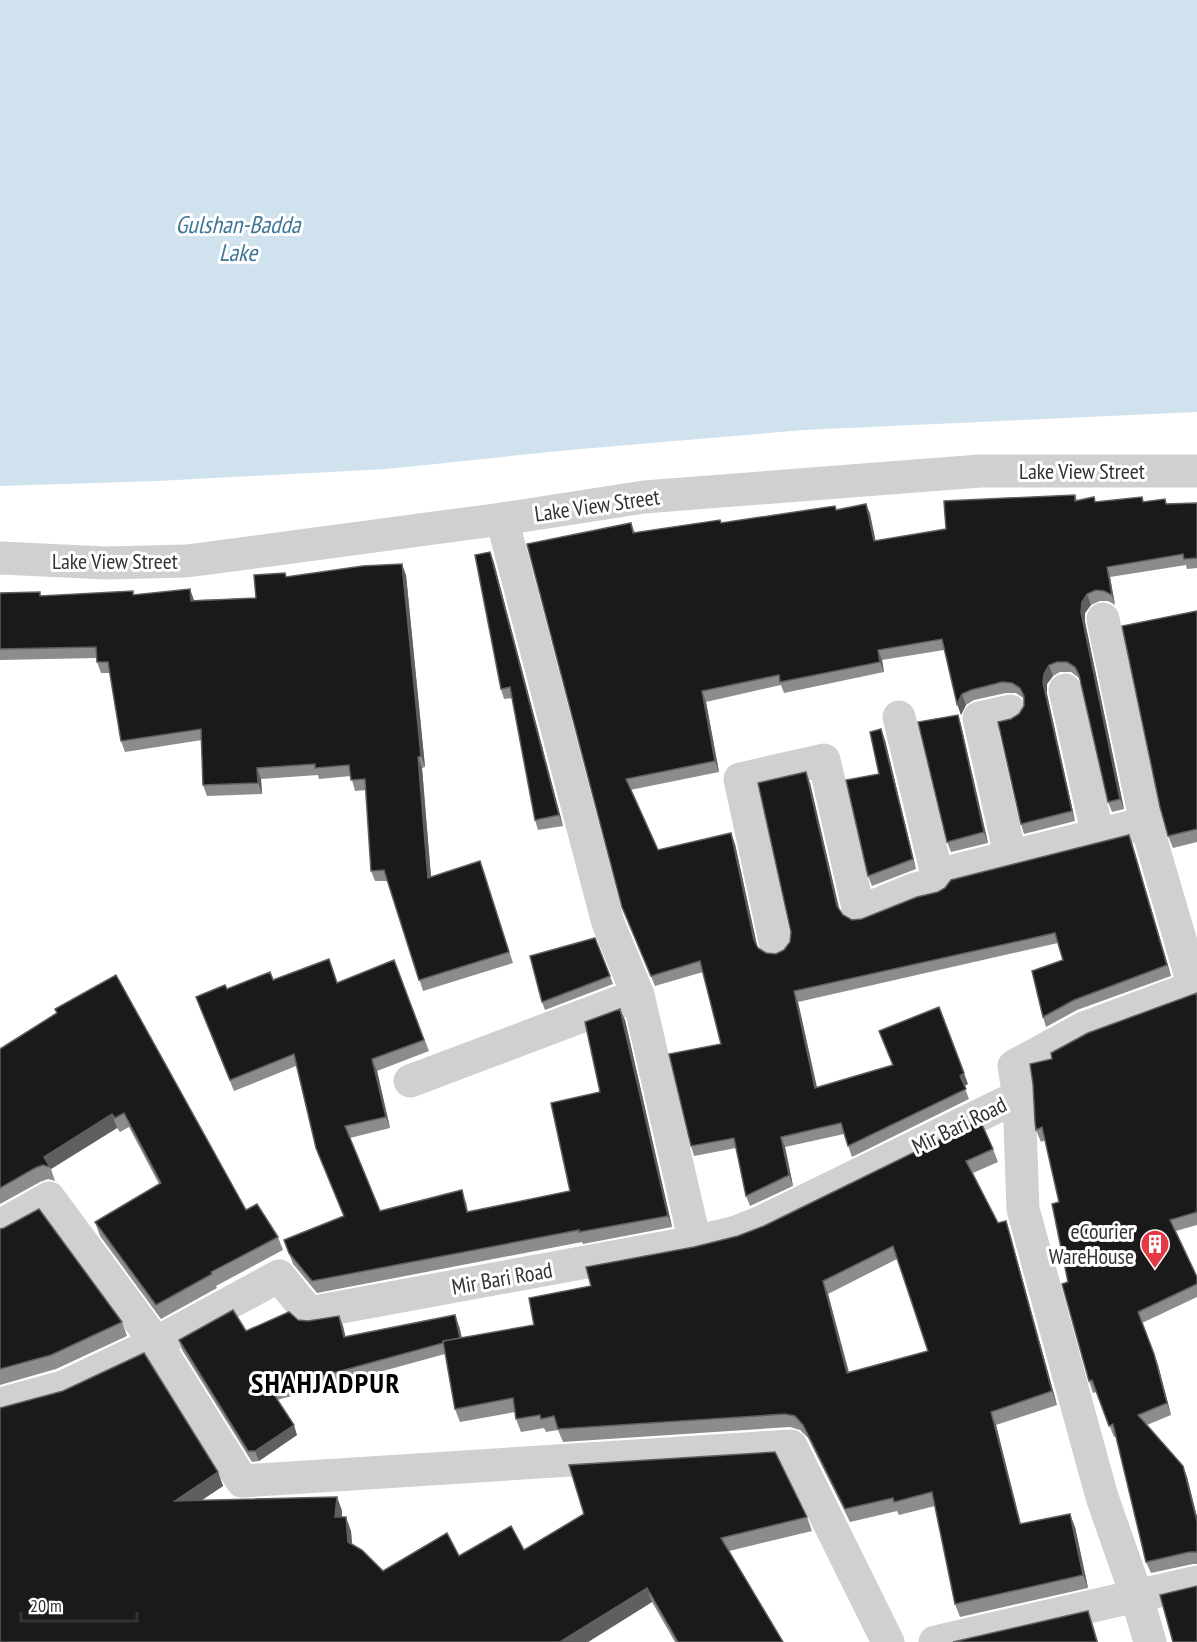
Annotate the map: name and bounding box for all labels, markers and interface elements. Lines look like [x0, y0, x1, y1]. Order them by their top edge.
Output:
water label: Gulshan-Badda Lake [176, 209, 302, 268]
street label: Lake View Street [1019, 457, 1145, 485]
street label: Lake View Street [533, 482, 661, 528]
street label: Lake View Street [52, 547, 178, 575]
street label: Mir Bari Road [907, 1090, 1011, 1160]
place label: eCourier WareHouse [1049, 1217, 1134, 1270]
building icon: eCourier WareHouse [1139, 1228, 1171, 1270]
street label: Mir Bari Road [450, 1255, 554, 1301]
district label: SHAHJADPUR [251, 1364, 401, 1401]
scale bar [21, 1585, 136, 1623]
text: 20 m [30, 1594, 62, 1617]

